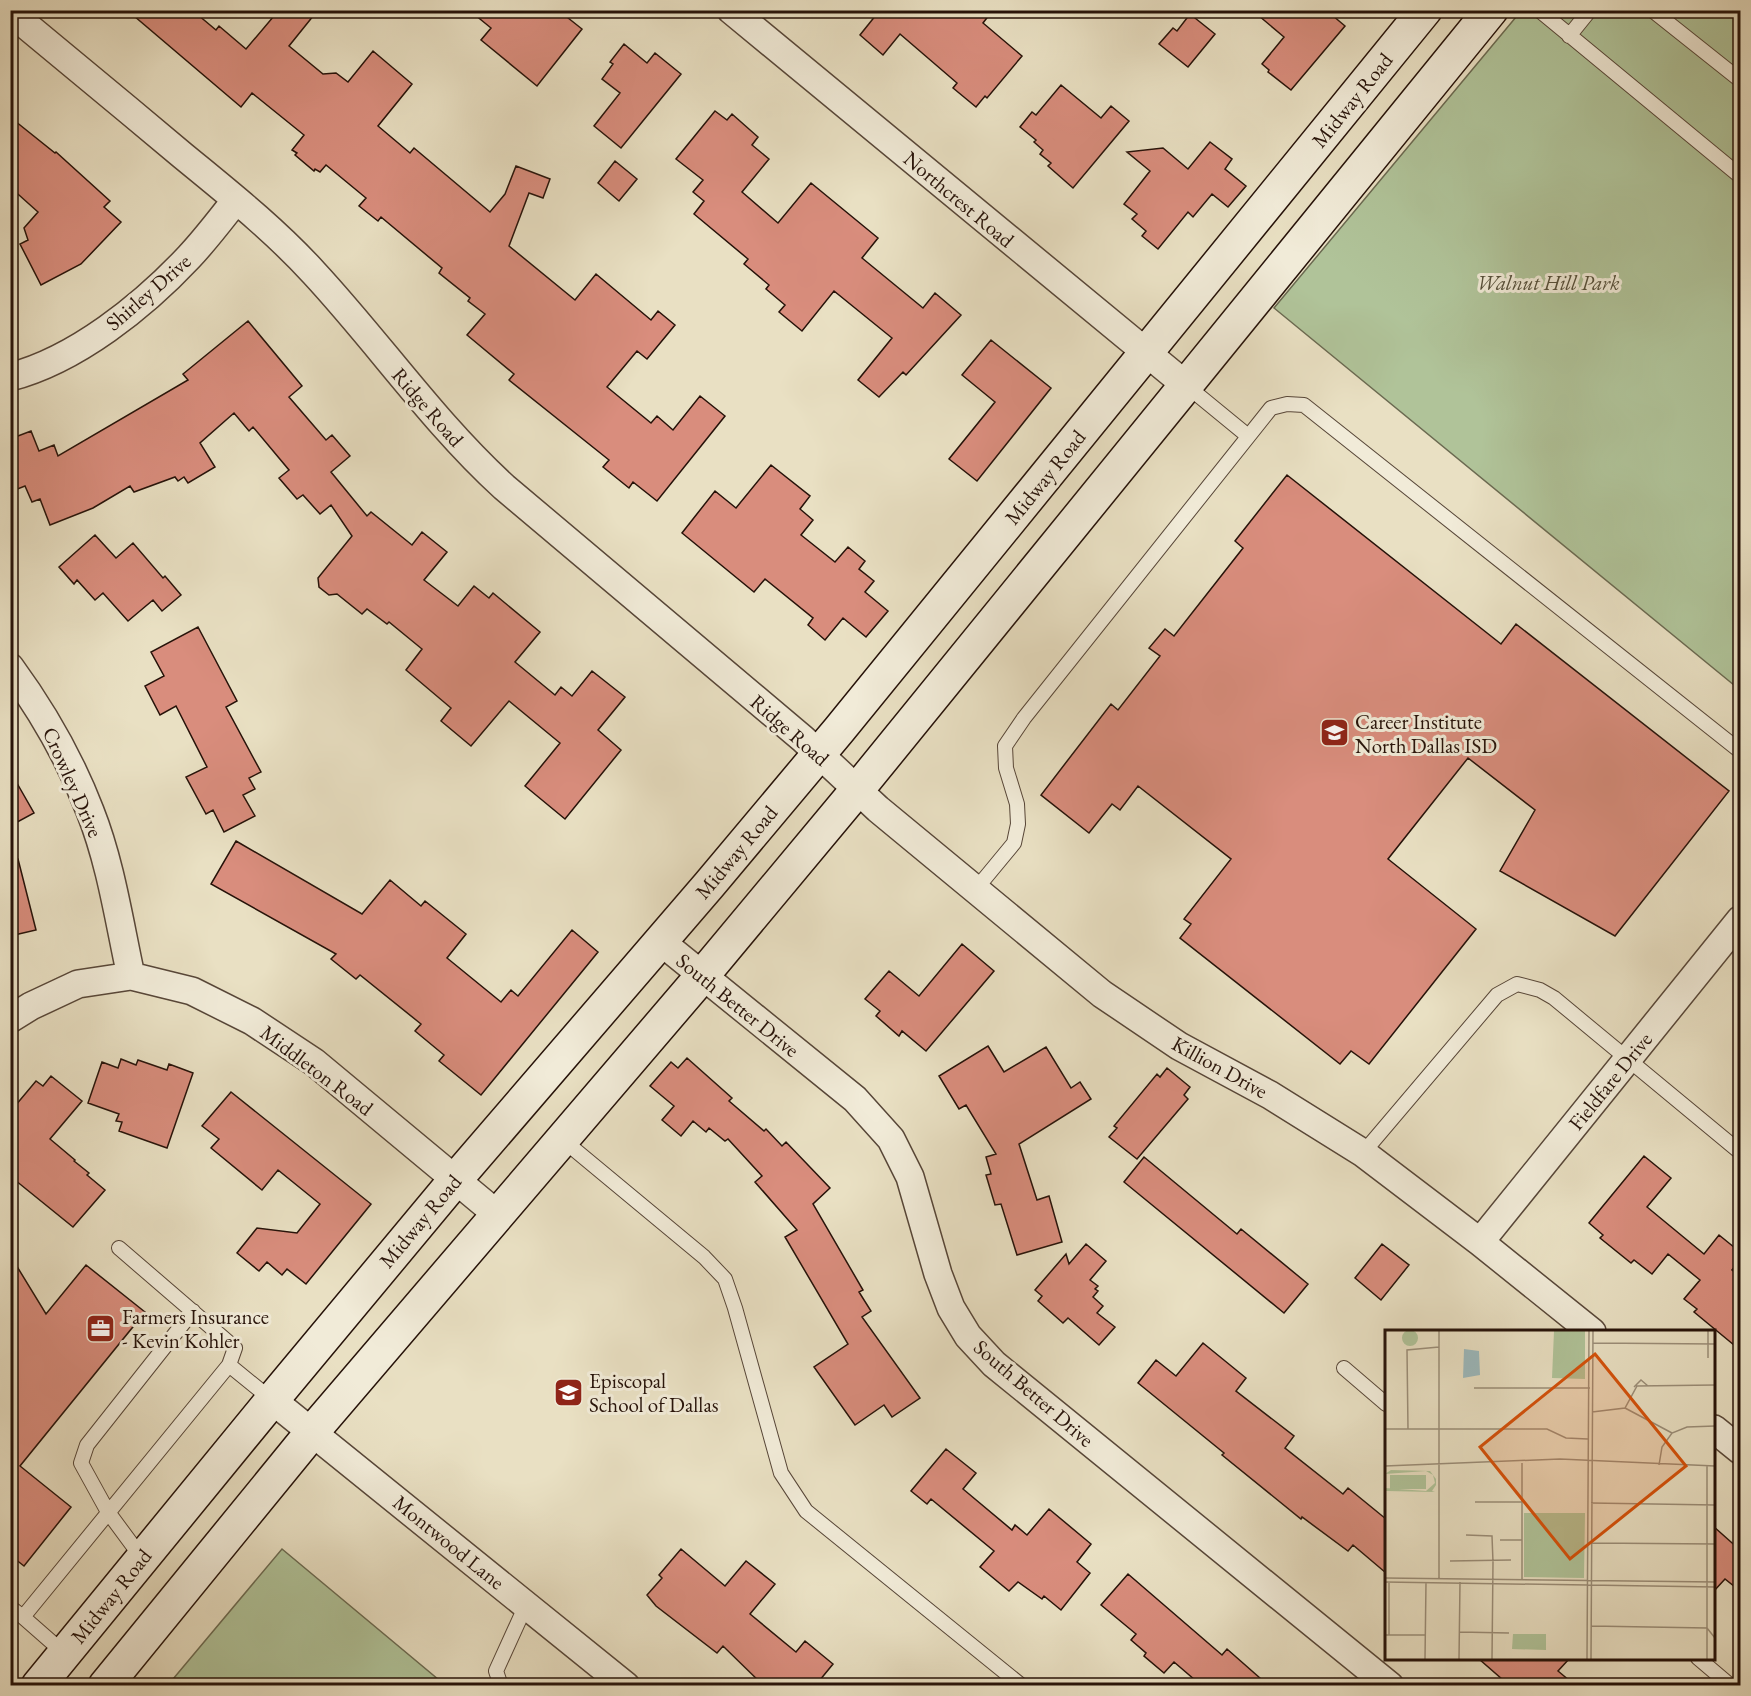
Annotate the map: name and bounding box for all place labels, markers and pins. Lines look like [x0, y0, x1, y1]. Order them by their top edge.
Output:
place label: Career Institute North Dallas ISD [1355, 708, 1497, 759]
school or university icon: Career Institute North Dallas ISD [1318, 717, 1350, 749]
place label: Farmers Insurance - Kevin Kohler [122, 1303, 269, 1354]
office icon: Farmers Insurance - Kevin Kohler [85, 1312, 117, 1344]
place label: Episcopal School of Dallas [589, 1367, 719, 1418]
school or university icon: Episcopal School of Dallas [552, 1376, 584, 1408]

